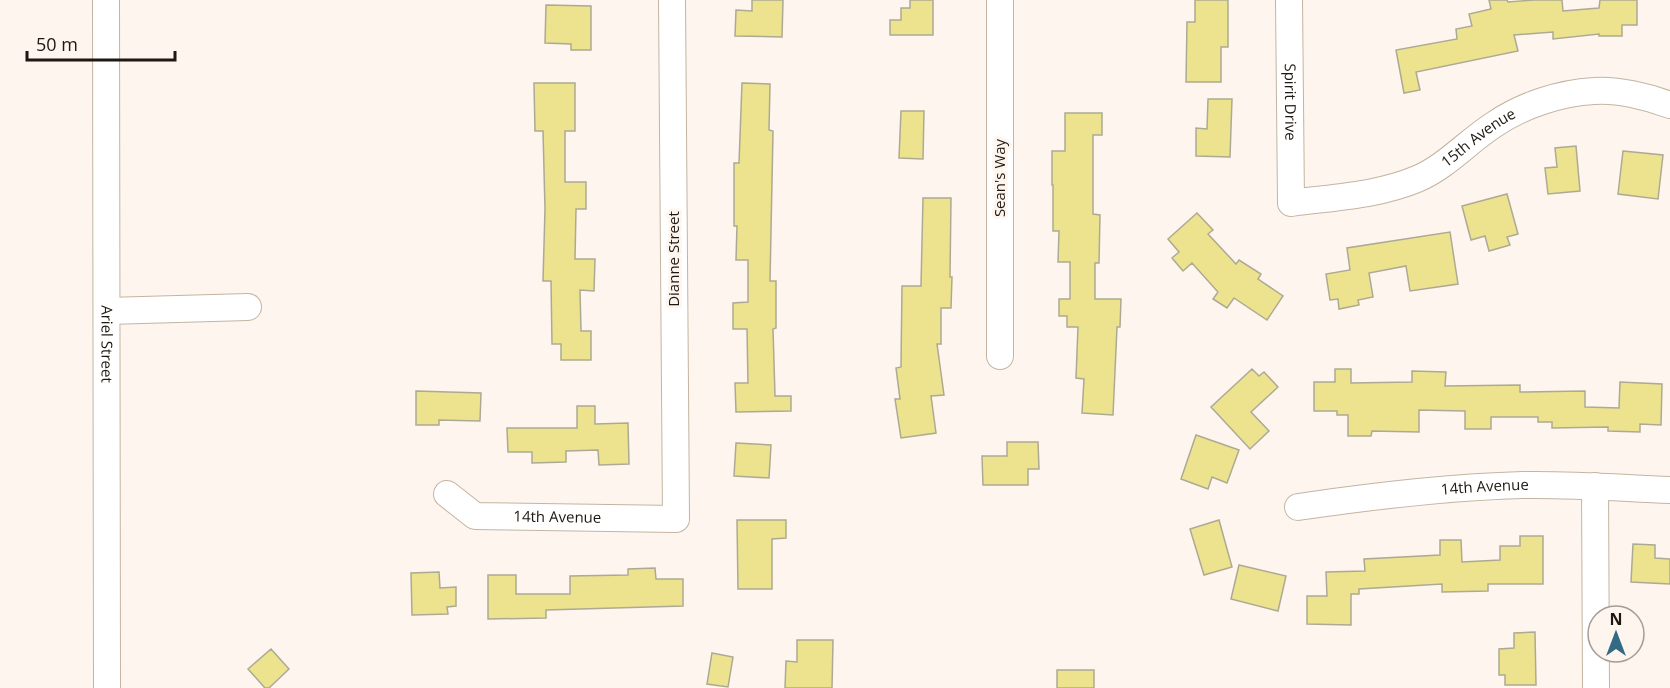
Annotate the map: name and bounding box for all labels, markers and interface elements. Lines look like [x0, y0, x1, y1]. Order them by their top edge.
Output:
scale bar [27, 24, 176, 62]
text: 50 m [36, 32, 78, 56]
street label: Spirit Drive [1281, 63, 1301, 141]
street label: 15th Avenue [1437, 103, 1519, 171]
street label: Sean's Way [989, 138, 1009, 217]
street label: Dianne Street [663, 211, 683, 307]
street label: Ariel Street [97, 305, 118, 383]
street label: 14th Avenue [1440, 474, 1529, 499]
street label: 14th Avenue [513, 506, 601, 527]
north arrow [1586, 604, 1646, 664]
text: N [1609, 608, 1623, 630]

